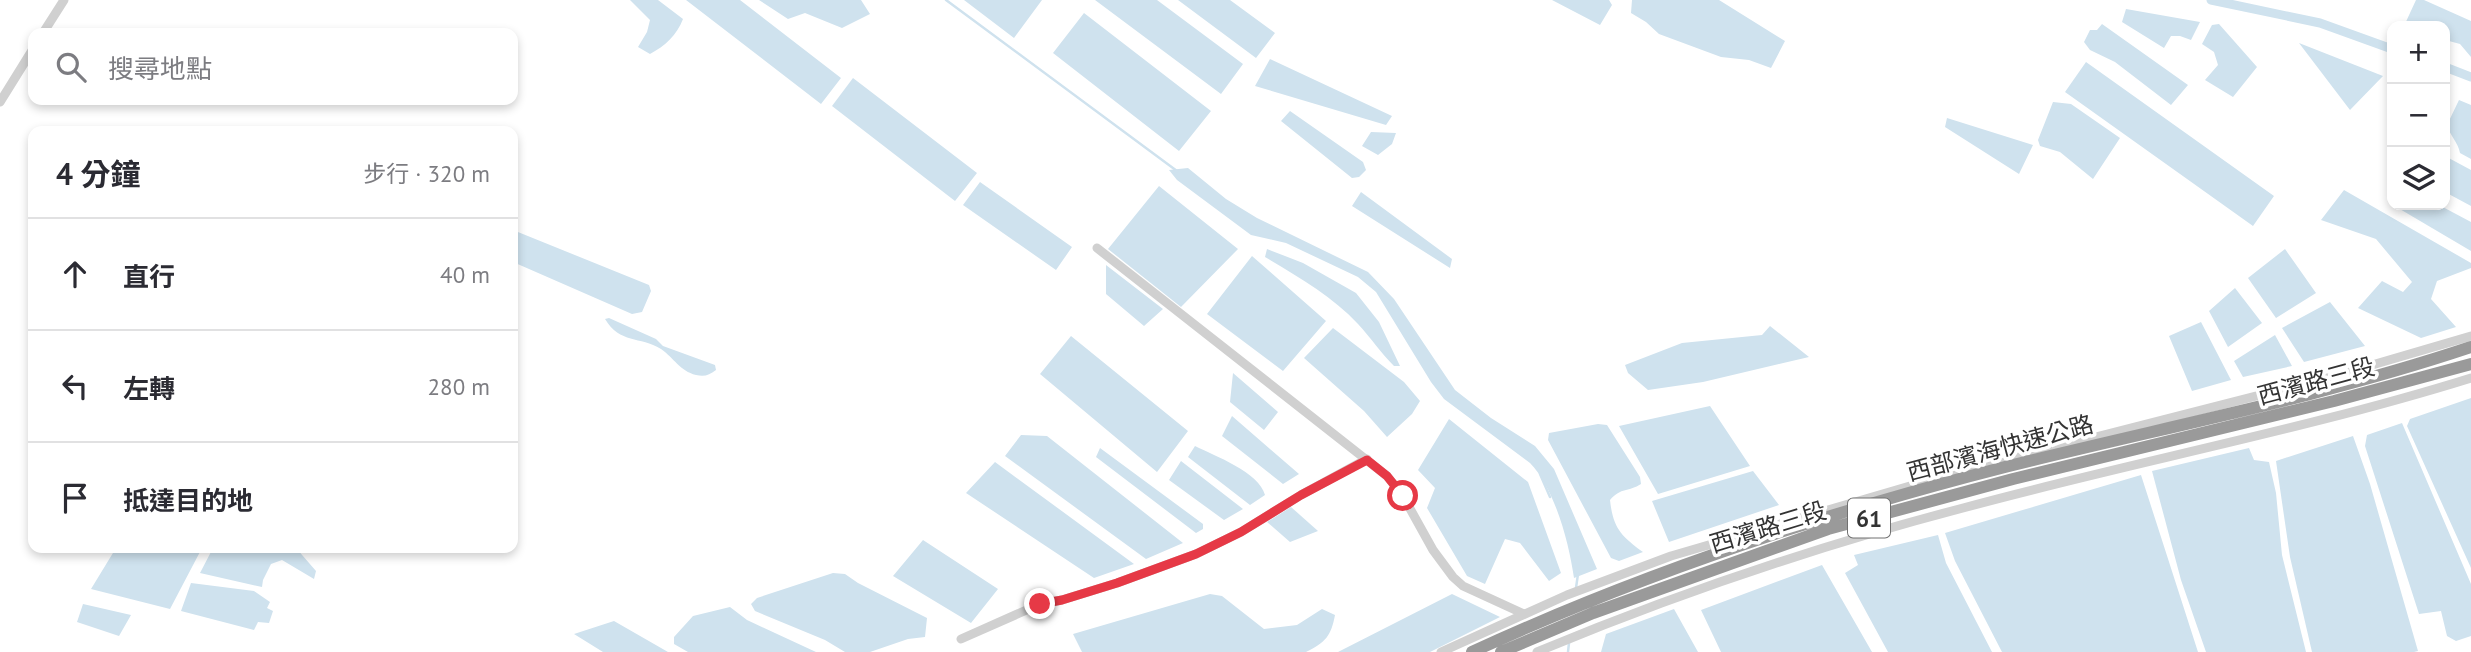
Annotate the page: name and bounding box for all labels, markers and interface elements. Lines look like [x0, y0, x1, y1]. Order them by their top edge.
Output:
map controls [2387, 21, 2450, 210]
button: + [2387, 21, 2450, 84]
search box [28, 28, 518, 105]
icon: search [52, 48, 90, 86]
text: 搜尋地點 [108, 52, 212, 85]
button: − [2387, 84, 2450, 147]
button: layers [2387, 147, 2450, 210]
text: 4 分鐘 [56, 154, 141, 193]
text: 步行 · 320 m [363, 159, 490, 188]
icon: ahead [56, 255, 94, 293]
text: 直行 [123, 260, 175, 293]
text: 40 m [440, 260, 490, 289]
street label: 西濱路三段 [2254, 350, 2378, 412]
icon: left [56, 367, 94, 405]
text: 左轉 [123, 372, 175, 405]
text: 280 m [428, 372, 490, 401]
street label: 西部濱海快速公路 [1903, 408, 2097, 488]
icon: arrive [56, 479, 94, 517]
route start [1387, 480, 1418, 511]
text: 抵達目的地 [123, 484, 253, 517]
street label: 西濱路三段 [1706, 495, 1830, 559]
road number: 61 [1848, 498, 1890, 538]
route end [1024, 588, 1055, 619]

